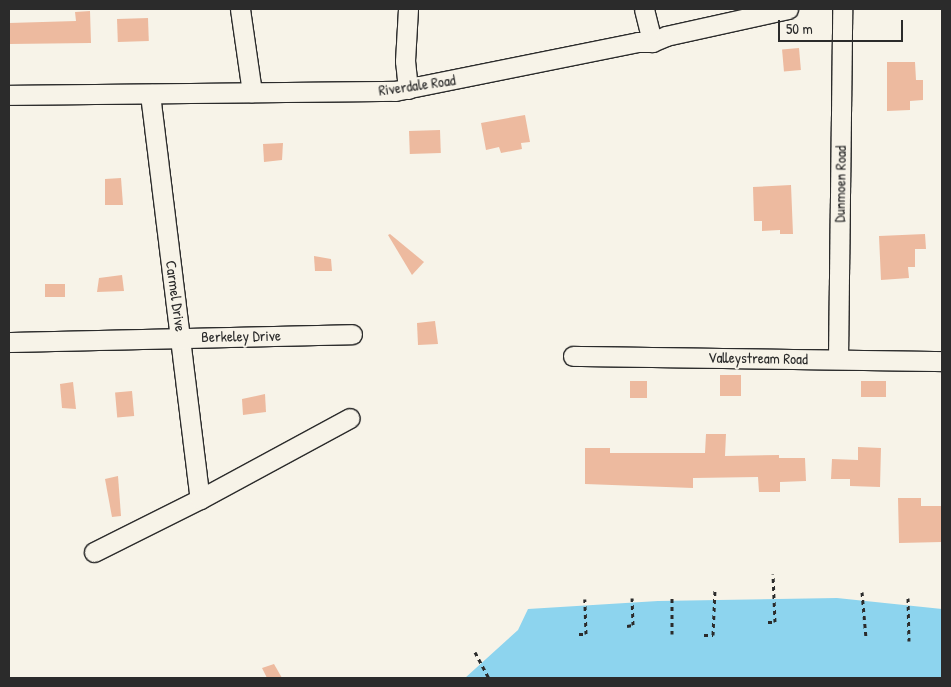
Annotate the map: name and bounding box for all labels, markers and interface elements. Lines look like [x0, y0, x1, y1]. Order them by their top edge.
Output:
scale bar [781, 10, 906, 42]
text: 50 m [786, 18, 813, 39]
street label: Riverdale Road [377, 71, 457, 99]
street label: Dunmoen Road [830, 145, 850, 223]
street label: Carmel Drive [162, 259, 190, 333]
street label: Berkeley Drive [201, 326, 281, 346]
street label: Valleystream Road [708, 348, 808, 368]

